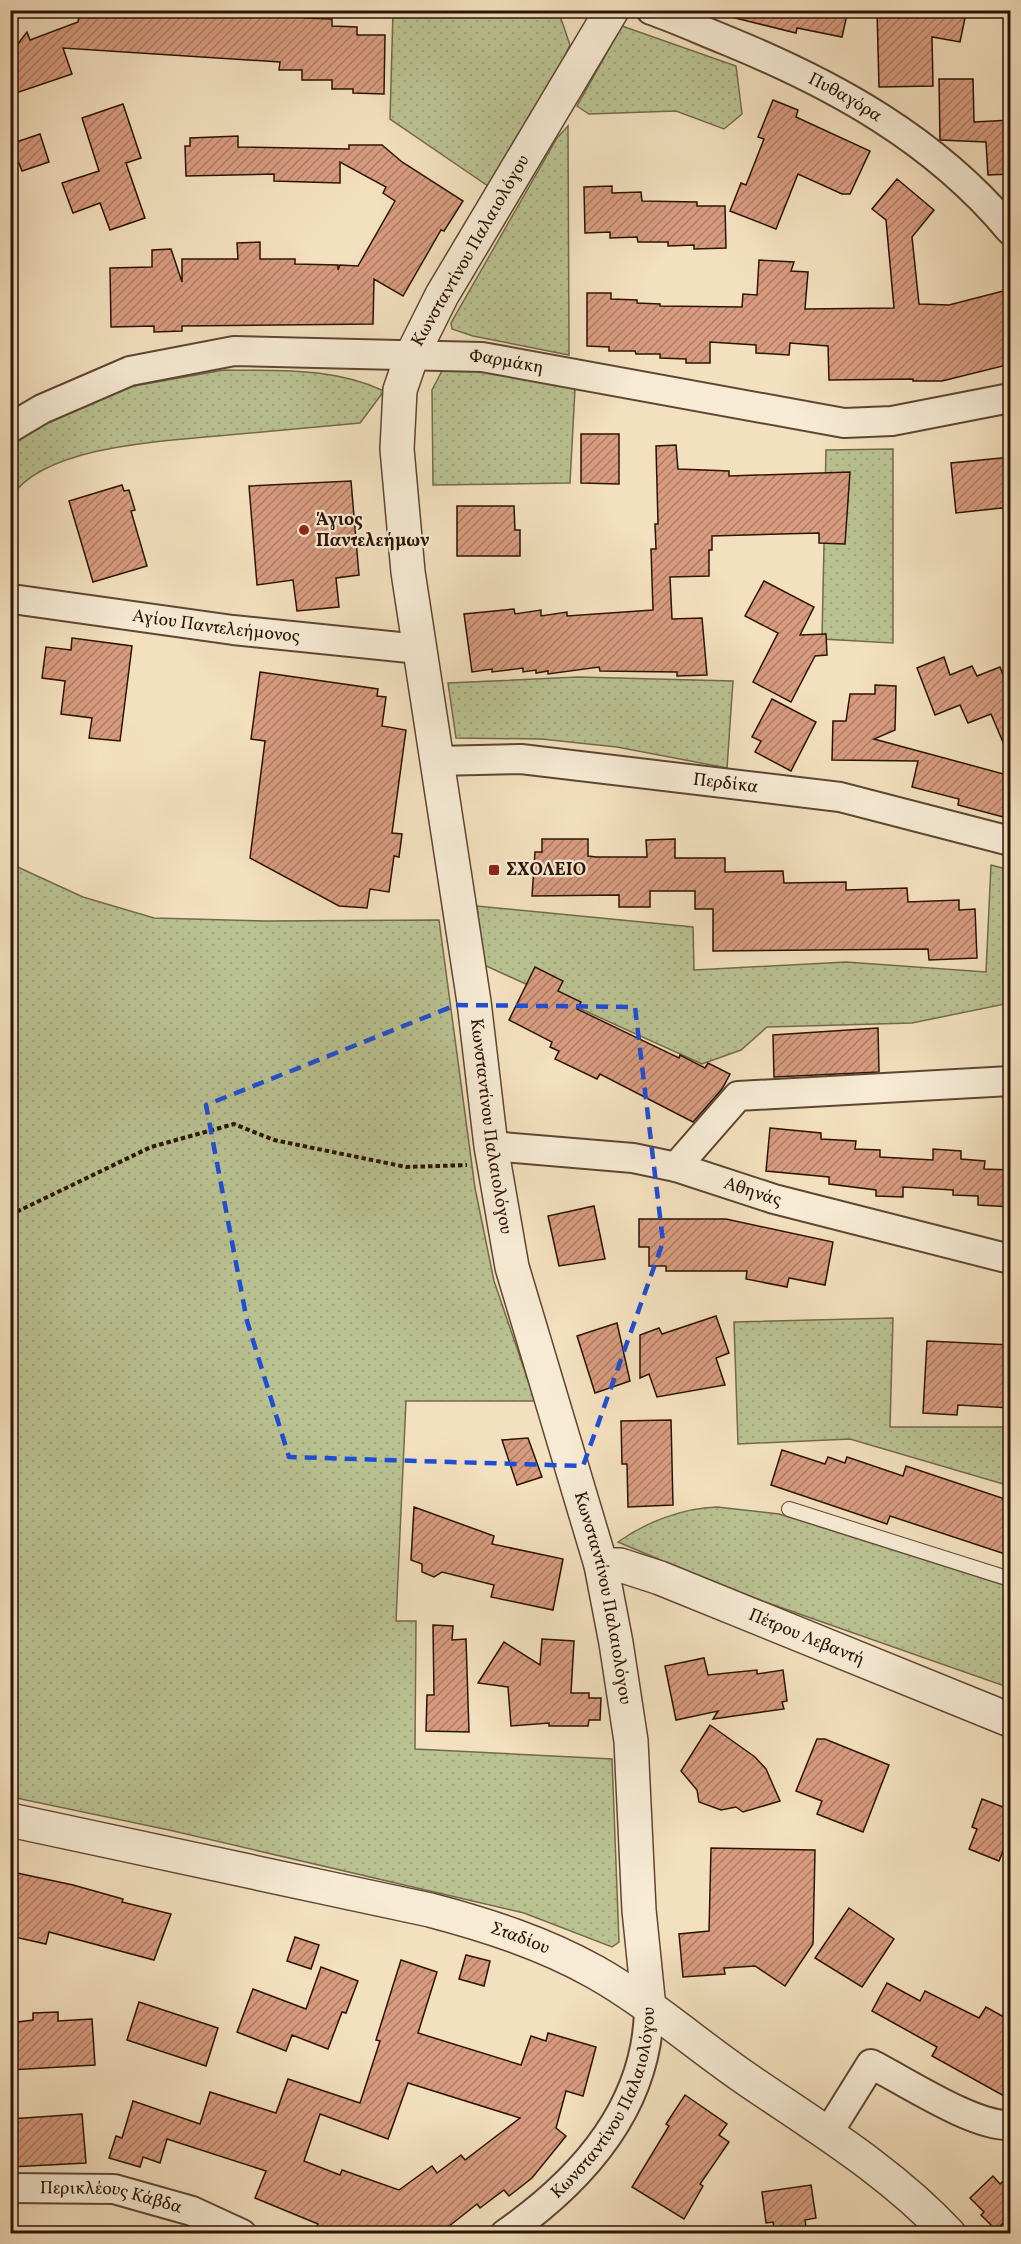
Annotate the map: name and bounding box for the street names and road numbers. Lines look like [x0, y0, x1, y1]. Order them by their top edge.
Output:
street label: Πυθαγόρα [804, 67, 887, 128]
street label: Κωνσταντίνου Παλαιολόγου [406, 151, 536, 351]
street label: Φαρμάκη [469, 344, 546, 381]
street label: Αγίου Παντελεήμονος [131, 604, 301, 649]
street label: Περδίκα [692, 767, 760, 800]
street label: Κωνσταντίνου Παλαιολόγου [464, 1017, 519, 1236]
street label: Αθηνάς [720, 1171, 784, 1213]
street label: Κωνσταντίνου Παλαιολόγου [567, 1488, 638, 1706]
street label: Πέτρου Λεβαντή [745, 1603, 868, 1672]
street label: Σταδίου [487, 1916, 554, 1961]
street label: Κωνσταντίνου Παλαιολόγου [545, 2007, 662, 2205]
street label: Περικλέους Κάβδα [40, 2176, 185, 2220]

